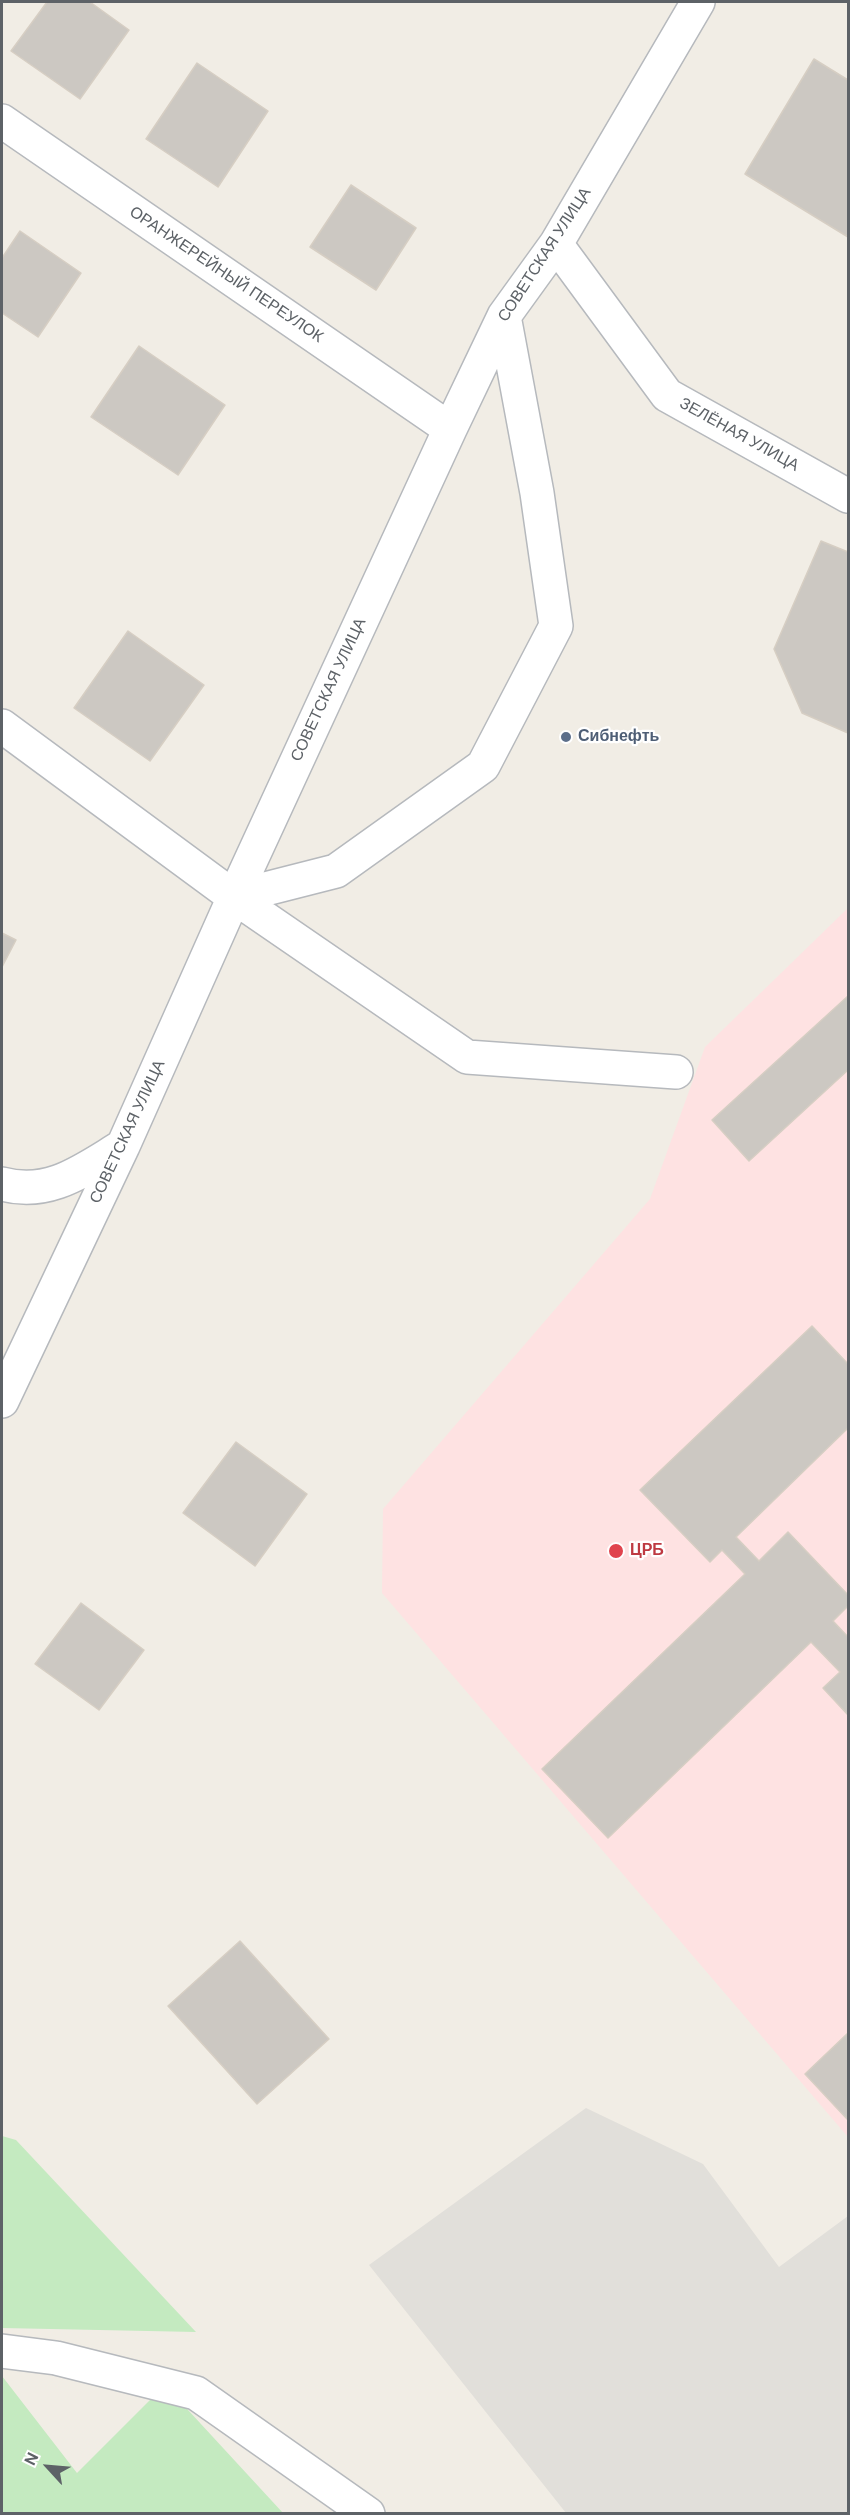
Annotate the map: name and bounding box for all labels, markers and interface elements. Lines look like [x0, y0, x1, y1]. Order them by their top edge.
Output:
street label: СОВЕТСКАЯ УЛИЦА [494, 184, 596, 326]
street label: ОРАНЖЕРЕЙНЫЙ ПЕРЕУЛОК [126, 203, 326, 347]
street label: ЗЕЛЁНАЯ УЛИЦА [676, 394, 802, 476]
street label: СОВЕТСКАЯ УЛИЦА [287, 615, 371, 765]
place label: Сибнефть [578, 727, 659, 747]
marker: Сибнефть [559, 730, 573, 744]
street label: СОВЕТСКАЯ УЛИЦА [86, 1057, 170, 1207]
place label: ЦРБ [630, 1541, 664, 1561]
marker: ЦРБ [607, 1542, 625, 1560]
north arrow [18, 2437, 78, 2497]
text: N [19, 2449, 43, 2469]

